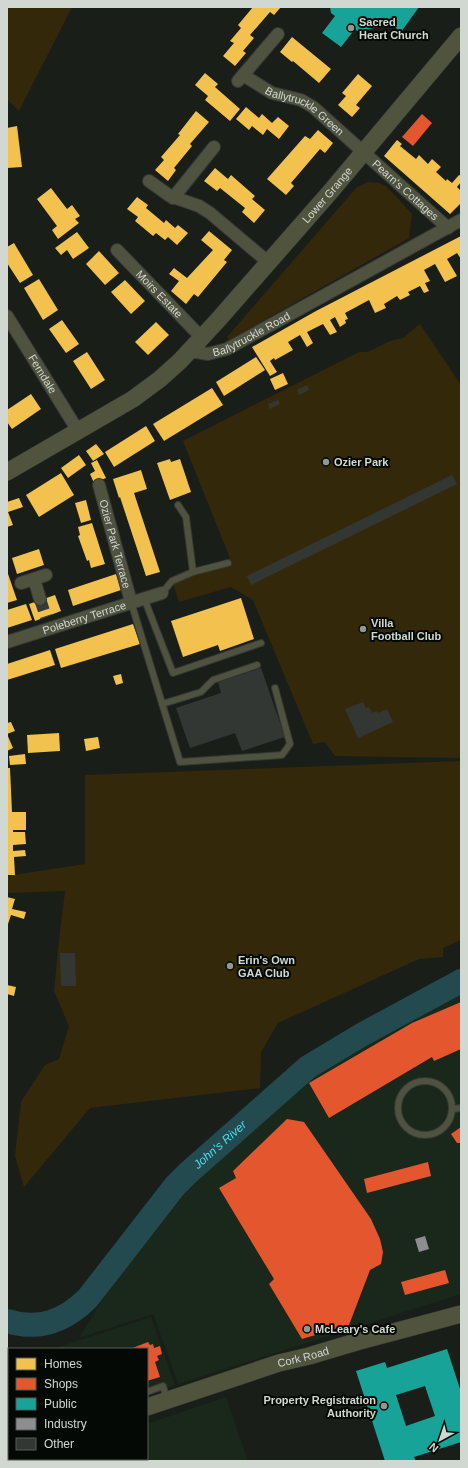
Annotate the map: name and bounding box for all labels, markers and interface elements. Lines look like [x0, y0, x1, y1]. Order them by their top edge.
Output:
place label: Sacred Heart Church [359, 16, 429, 41]
marker: Sacred Heart Church [346, 23, 356, 33]
street label: Ballytruckle Green [263, 84, 346, 138]
street label: Pearn's Cottages [370, 157, 441, 223]
street label: Lower Grange [300, 165, 354, 225]
street label: Moirs Estate [134, 268, 185, 320]
street label: Ballytruckle Road [211, 309, 292, 359]
street label: Ferndale [26, 352, 59, 396]
place label: Ozier Park [334, 456, 389, 468]
marker: Ozier Park [321, 457, 331, 467]
street label: Ozier Park Terrace [97, 498, 133, 590]
street label: Poleberry Terrace [41, 599, 127, 636]
place label: Villa Football Club [371, 617, 442, 642]
marker: Villa Football Club [358, 624, 368, 634]
place label: Erin's Own GAA Club [238, 954, 295, 979]
marker: Erin's Own GAA Club [225, 961, 235, 971]
water label: John's River [190, 1117, 250, 1172]
place label: McLeary's Cafe [315, 1323, 395, 1335]
marker: McLeary's Cafe [302, 1324, 312, 1334]
street label: Cork Road [276, 1344, 330, 1369]
legend [8, 1348, 148, 1460]
text: Homes [44, 1357, 82, 1371]
text: Shops [44, 1377, 78, 1391]
place label: Property Registration Authority [264, 1394, 377, 1419]
text: Public [44, 1397, 77, 1411]
marker: Property Registration Authority [379, 1401, 389, 1411]
text: Industry [44, 1417, 87, 1431]
north arrow [420, 1420, 460, 1460]
text: Other [44, 1437, 74, 1451]
text: N [427, 1440, 440, 1455]

